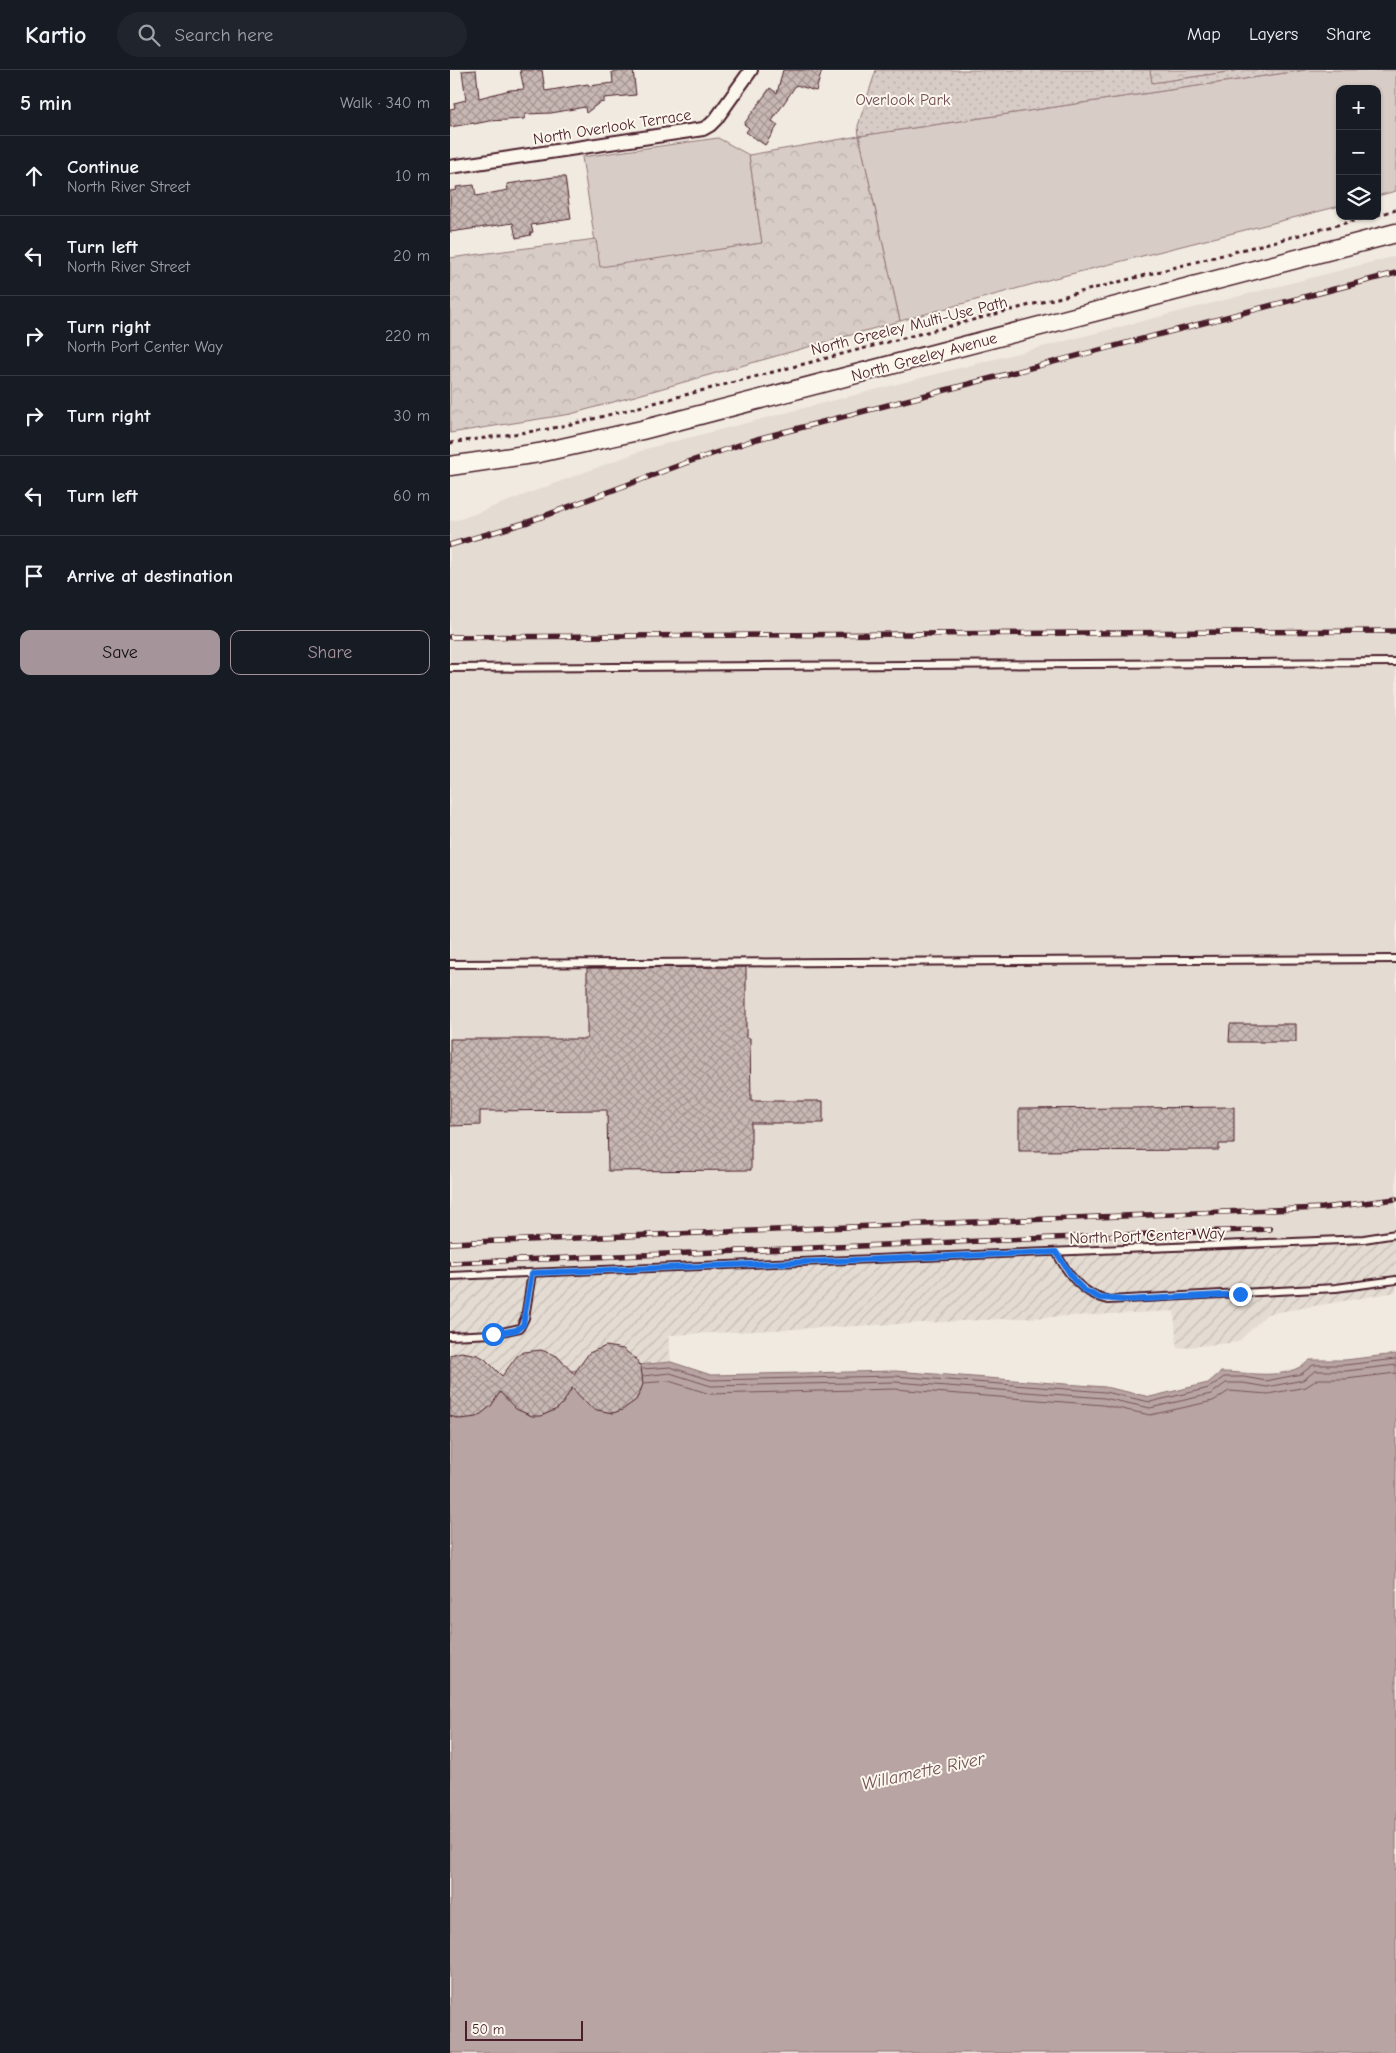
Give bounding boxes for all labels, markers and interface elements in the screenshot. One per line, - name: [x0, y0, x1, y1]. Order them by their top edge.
- search box: [117, 12, 467, 57]
- text: Kartio: [25, 21, 87, 49]
- icon: search: [135, 21, 163, 49]
- text: Search here: [175, 24, 273, 46]
- text: Map: [1187, 24, 1221, 45]
- text: Layers: [1249, 24, 1298, 45]
- text: Share: [1326, 24, 1371, 45]
- map controls: [1336, 85, 1381, 220]
- button: +: [1336, 85, 1381, 130]
- text: 5 min: [20, 91, 72, 115]
- park label: Overlook Park: [855, 91, 951, 109]
- text: Walk · 340 m: [340, 94, 430, 112]
- street label: North Overlook Terrace: [532, 106, 693, 148]
- button: −: [1336, 130, 1381, 175]
- text: Continue: [67, 156, 139, 178]
- icon: ahead: [20, 162, 48, 190]
- text: 10 m: [395, 167, 430, 185]
- button: layers: [1336, 175, 1381, 220]
- text: North River Street: [67, 178, 190, 196]
- text: Turn left: [67, 236, 138, 258]
- icon: left: [20, 242, 48, 270]
- text: 20 m: [393, 247, 430, 265]
- text: North River Street: [67, 258, 190, 276]
- street label: North Greeley Multi-Use Path: [809, 293, 1009, 359]
- text: Turn right: [67, 316, 151, 338]
- icon: right: [20, 322, 48, 350]
- text: 220 m: [385, 327, 430, 345]
- street label: North Greeley Avenue: [849, 329, 999, 385]
- text: North Port Center Way: [67, 338, 223, 356]
- icon: right: [20, 402, 48, 430]
- text: Turn right: [67, 405, 151, 427]
- text: 30 m: [394, 407, 430, 425]
- icon: left: [20, 482, 48, 510]
- text: Turn left: [67, 485, 138, 507]
- text: 60 m: [393, 487, 430, 505]
- icon: arrive: [20, 562, 48, 590]
- text: Arrive at destination: [67, 565, 233, 587]
- button: Save: [20, 630, 220, 675]
- button: Share: [230, 630, 430, 675]
- street label: North Port Center Way: [1069, 1224, 1226, 1248]
- route end: [1229, 1283, 1252, 1306]
- route start: [482, 1323, 505, 1346]
- water label: Willamette River: [860, 1748, 987, 1795]
- scale bar: [465, 2018, 582, 2041]
- text: 50 m: [472, 2021, 504, 2038]

